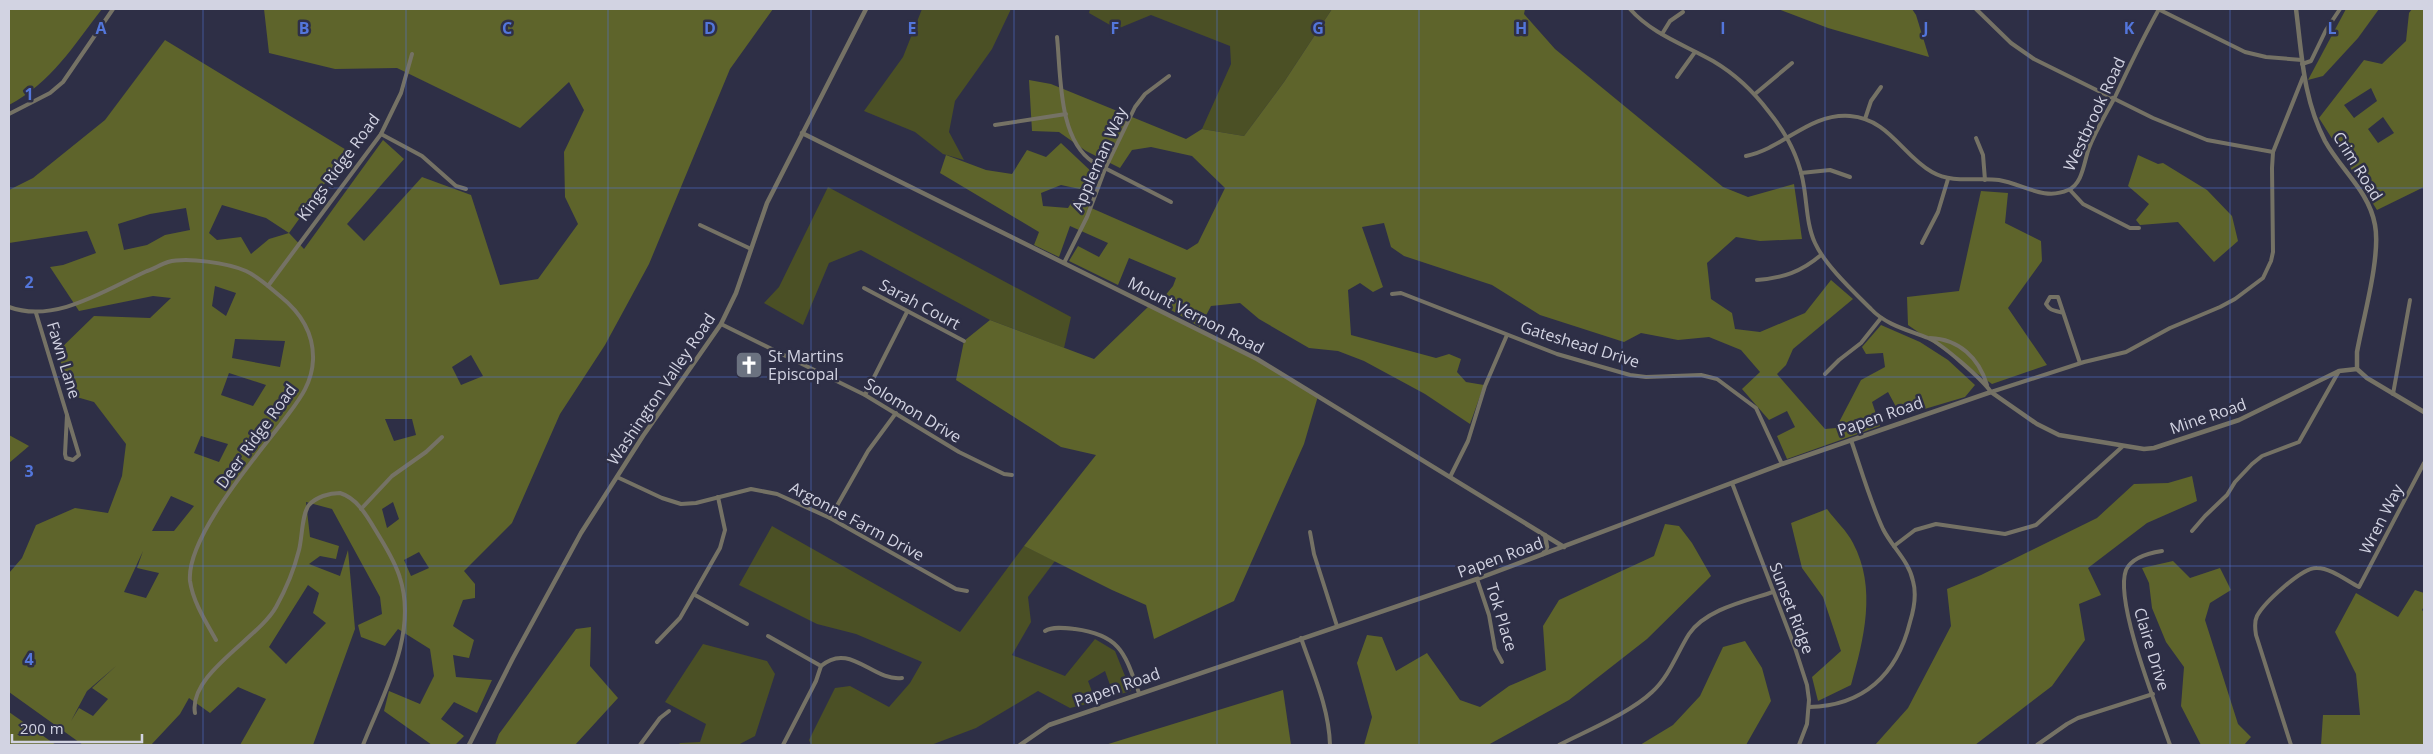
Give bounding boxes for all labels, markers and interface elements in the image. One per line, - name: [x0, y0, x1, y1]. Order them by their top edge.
- text: A: [95, 17, 107, 39]
- text: B: [299, 17, 309, 39]
- text: C: [502, 17, 512, 39]
- text: D: [704, 17, 716, 39]
- text: E: [908, 17, 917, 39]
- text: F: [1111, 17, 1119, 39]
- text: G: [1312, 17, 1324, 39]
- text: H: [1515, 17, 1527, 39]
- text: I: [1720, 17, 1726, 39]
- text: J: [1921, 17, 1929, 39]
- text: K: [2124, 17, 2135, 39]
- text: L: [2327, 17, 2337, 39]
- street label: Westbrook Road: [2058, 53, 2130, 175]
- text: 1: [24, 83, 34, 105]
- street label: Appleman Way: [1066, 102, 1132, 215]
- street label: Kings Ridge Road: [292, 109, 384, 225]
- street label: Crim Road: [2328, 127, 2388, 205]
- text: 2: [24, 271, 34, 293]
- street label: Mount Vernon Road: [1124, 271, 1268, 359]
- street label: Sarah Court: [876, 273, 965, 335]
- street label: Washington Valley Road: [602, 309, 720, 469]
- street label: Gateshead Drive: [1518, 315, 1642, 373]
- street label: Fawn Lane: [42, 319, 86, 401]
- place label: St Martins Episcopal: [768, 345, 844, 385]
- church icon: St Martins Episcopal: [734, 350, 764, 380]
- street label: Solomon Drive: [860, 372, 966, 448]
- street label: Deer Ridge Road: [211, 379, 301, 493]
- street label: Papen Road: [1834, 391, 1926, 441]
- street label: Mine Road: [2167, 393, 2249, 439]
- text: 3: [24, 460, 34, 482]
- street label: Argonne Farm Drive: [786, 476, 928, 566]
- street label: Wren Way: [2354, 479, 2408, 558]
- street label: Papen Road: [1454, 531, 1546, 583]
- street label: Sunset Ridge: [1764, 559, 1820, 657]
- street label: Tok Place: [1481, 580, 1523, 654]
- street label: Claire Drive: [2129, 605, 2175, 693]
- text: 4: [24, 648, 34, 670]
- street label: Papen Road: [1071, 662, 1163, 712]
- scale bar: [12, 712, 142, 744]
- text: 200 m: [20, 718, 64, 738]

